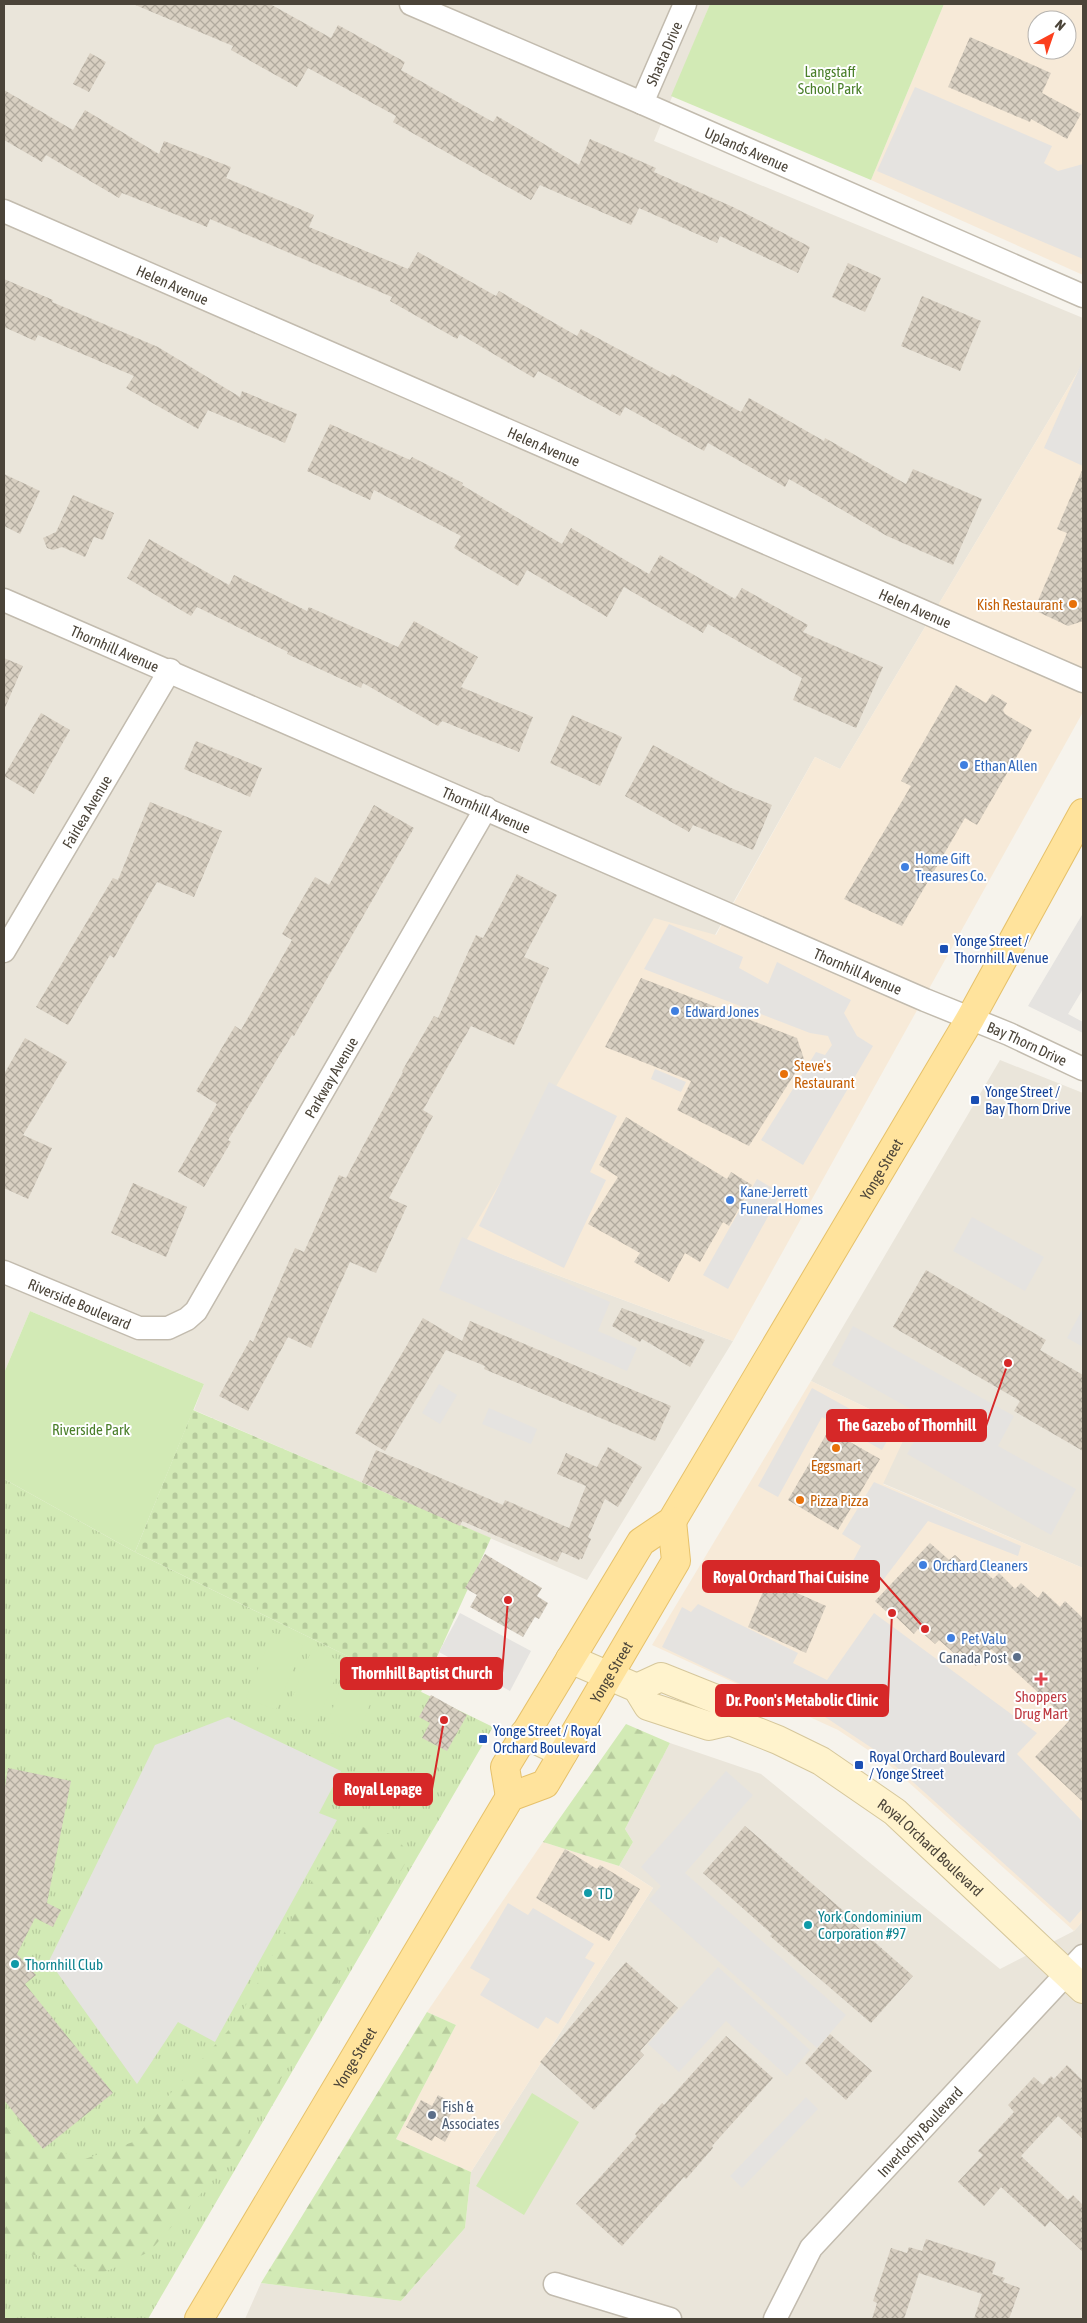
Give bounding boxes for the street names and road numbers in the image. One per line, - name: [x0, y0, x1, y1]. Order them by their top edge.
- street label: Shasta Drive: [642, 19, 685, 88]
- street label: Uplands Avenue: [702, 123, 792, 175]
- street label: Helen Avenue: [134, 261, 212, 308]
- street label: Helen Avenue: [505, 423, 583, 469]
- street label: Helen Avenue: [877, 585, 954, 631]
- street label: Thornhill Avenue: [68, 622, 162, 675]
- street label: Fairlea Avenue: [58, 772, 115, 851]
- street label: Thornhill Avenue: [440, 783, 533, 836]
- street label: Thornhill Avenue: [811, 944, 905, 998]
- street label: Bay Thorn Drive: [985, 1018, 1070, 1069]
- street label: Parkway Avenue: [301, 1034, 361, 1121]
- street label: Yonge Street: [856, 1135, 906, 1203]
- street label: Riverside Boulevard: [26, 1275, 134, 1332]
- street label: Yonge Street: [586, 1638, 635, 1706]
- street label: Royal Orchard Boulevard: [875, 1794, 987, 1899]
- street label: Yonge Street: [330, 2024, 379, 2091]
- street label: Inverlochy Boulevard: [874, 2083, 966, 2180]

